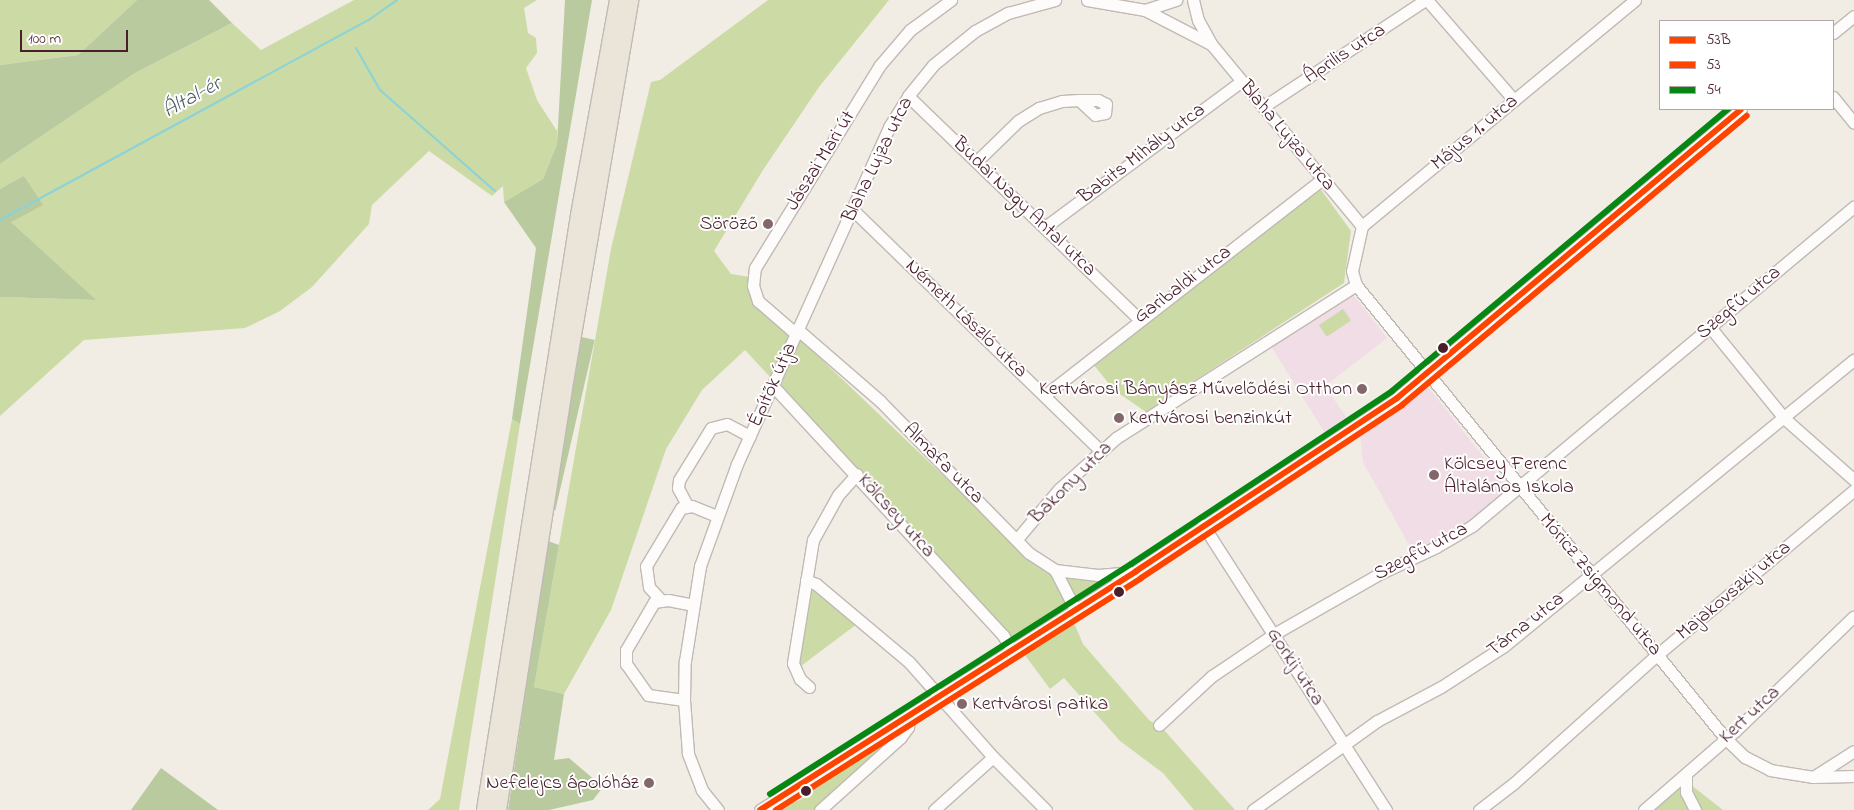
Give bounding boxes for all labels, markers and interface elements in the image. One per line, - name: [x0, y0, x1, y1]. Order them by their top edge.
- street label: Április utca: [1299, 19, 1391, 89]
- scale bar: [22, 20, 130, 52]
- legend: [1659, 20, 1834, 110]
- text: 100 m: [28, 28, 61, 50]
- text: 53B: [1706, 29, 1731, 51]
- text: 53: [1706, 54, 1721, 76]
- water label: Által-ér: [159, 72, 225, 124]
- street label: Blaha Lujza utca: [1234, 76, 1340, 196]
- text: 54: [1706, 79, 1721, 101]
- street label: Május 1. utca: [1427, 90, 1523, 176]
- street label: Blaha Lujza utca: [837, 93, 919, 227]
- street label: Babits Mihály utca: [1074, 98, 1210, 210]
- street label: Jászai Mari út: [781, 106, 861, 216]
- street label: Budai Nagy Antal utca: [947, 132, 1101, 282]
- place label: Söröző: [699, 212, 758, 236]
- marker: Söröző: [762, 218, 774, 230]
- street label: Garibaldi utca: [1130, 241, 1236, 329]
- street label: Németh László utca: [900, 255, 1032, 383]
- street label: Szegfű utca: [1692, 261, 1786, 345]
- street label: Építők útja: [744, 339, 802, 431]
- unlabelled marker: [1438, 343, 1448, 353]
- place label: Kertvárosi Bányász Művelődési Otthon: [1039, 377, 1352, 401]
- marker: Kertvárosi Bányász Művelődési Otthon: [1356, 383, 1368, 395]
- place label: Kertvárosi benzinkút: [1129, 406, 1292, 430]
- marker: Kertvárosi benzinkút: [1113, 412, 1125, 424]
- street label: Almafa utca: [897, 418, 989, 510]
- street label: Bakony utca: [1025, 437, 1117, 529]
- place label: Kölcsey Ferenc Általános Iskola: [1444, 452, 1574, 499]
- street label: Kölcsey utca: [852, 469, 940, 563]
- marker: Kölcsey Ferenc Általános Iskola: [1428, 469, 1440, 481]
- street label: Móricz Zsigmond utca: [1533, 509, 1667, 661]
- street label: Szegfű utca: [1370, 517, 1472, 587]
- street label: Majakovszkij utca: [1672, 536, 1796, 646]
- unlabelled marker: [1114, 587, 1124, 597]
- street label: Tárna utca: [1483, 587, 1569, 663]
- street label: Gorkij utca: [1261, 623, 1329, 711]
- street label: Kert utca: [1715, 681, 1785, 749]
- place label: Kertvárosi patika: [972, 692, 1108, 716]
- marker: Kertvárosi patika: [956, 698, 968, 710]
- place label: Nefelejcs ápolóház: [486, 771, 639, 795]
- marker: Nefelejcs ápolóház: [643, 777, 655, 789]
- unlabelled marker: [801, 786, 811, 796]

